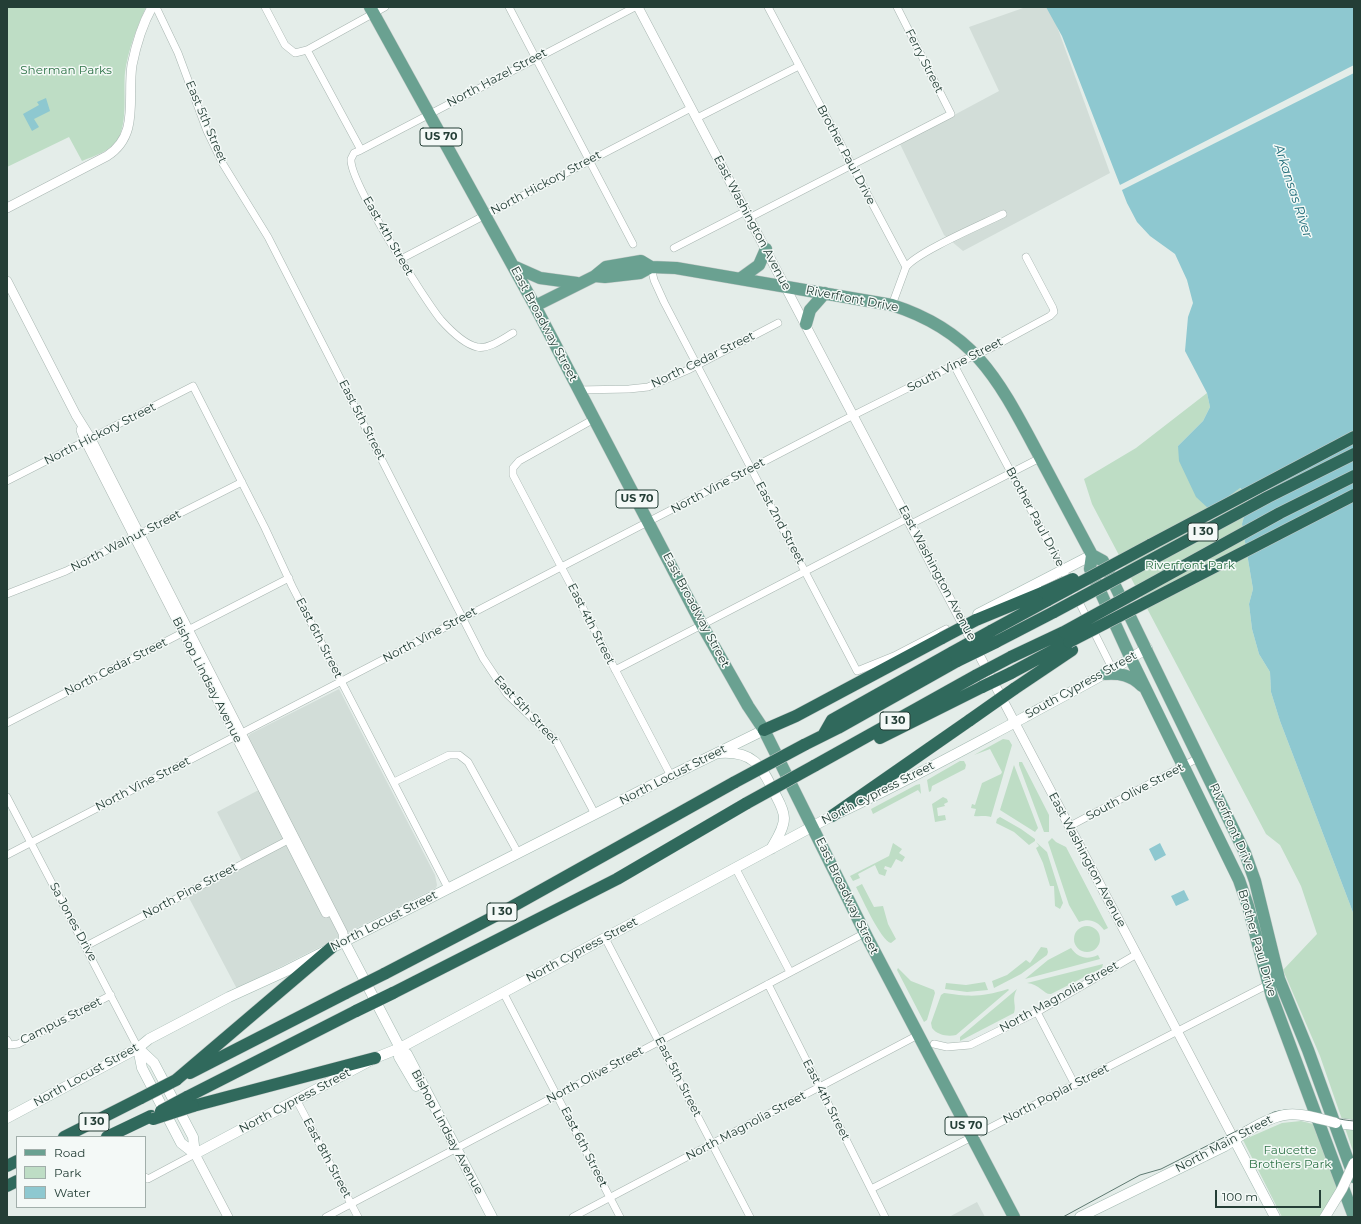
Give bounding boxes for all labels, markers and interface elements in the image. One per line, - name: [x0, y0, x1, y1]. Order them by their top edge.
- street label: Ferry Street: [902, 27, 946, 95]
- street label: North Hazel Street: [445, 46, 549, 110]
- park label: Sherman Parks: [20, 63, 112, 77]
- street label: East 5th Street: [182, 79, 230, 165]
- street label: Brother Paul Drive: [814, 103, 878, 207]
- road number: US 70: [420, 128, 462, 146]
- water label: Arkansas River: [1271, 142, 1315, 240]
- street label: North Hickory Street: [488, 148, 604, 218]
- street label: East Washington Avenue: [710, 153, 794, 293]
- street label: East 4th Street: [359, 194, 417, 278]
- street label: East Broadway Street: [508, 264, 580, 384]
- street label: Riverfront Drive: [804, 283, 900, 315]
- street label: North Cedar Street: [649, 329, 757, 391]
- street label: South Vine Street: [905, 335, 1005, 395]
- street label: East 5th Street: [336, 377, 388, 463]
- street label: North Hickory Street: [42, 400, 158, 468]
- street label: North Vine Street: [668, 455, 768, 517]
- street label: Brother Paul Drive: [1003, 465, 1067, 569]
- street label: East 2nd Street: [752, 479, 808, 567]
- road number: US 70: [616, 490, 658, 508]
- street label: East Washington Avenue: [895, 503, 979, 643]
- street label: North Walnut Street: [68, 507, 184, 575]
- road number: I 30: [1188, 523, 1218, 541]
- street label: East Broadway Street: [660, 550, 732, 670]
- park label: Riverfront Park: [1145, 558, 1235, 572]
- street label: East 4th Street: [564, 581, 618, 667]
- street label: East 6th Street: [292, 595, 346, 681]
- street label: North Vine Street: [380, 604, 480, 666]
- street label: Bishop Lindsay Avenue: [169, 615, 245, 745]
- street label: North Cedar Street: [62, 635, 170, 699]
- street label: South Cypress Street: [1023, 648, 1139, 722]
- street label: East 5th Street: [491, 673, 561, 747]
- road number: I 30: [880, 712, 910, 730]
- street label: North Locust Street: [617, 742, 729, 808]
- street label: North Vine Street: [93, 754, 193, 814]
- street label: North Cypress Street: [819, 758, 937, 828]
- street label: South Olive Street: [1084, 760, 1186, 824]
- street label: Riverfront Drive: [1206, 781, 1258, 873]
- street label: East Washington Avenue: [1045, 790, 1129, 930]
- street label: East Broadway Street: [812, 835, 882, 957]
- street label: North Pine Street: [140, 860, 240, 922]
- street label: Sa Jones Drive: [46, 880, 100, 964]
- street label: North Locust Street: [328, 888, 440, 954]
- street label: Brother Paul Drive: [1235, 888, 1279, 998]
- road number: I 30: [487, 903, 517, 921]
- street label: North Cypress Street: [524, 914, 640, 986]
- street label: North Magnolia Street: [997, 958, 1121, 1036]
- street label: Campus Street: [18, 994, 104, 1048]
- street label: East 5th Street: [652, 1034, 704, 1120]
- street label: North Locust Street: [31, 1040, 141, 1110]
- street label: North Olive Street: [544, 1043, 646, 1107]
- street label: East 4th Street: [799, 1057, 853, 1143]
- street label: North Poplar Street: [1001, 1061, 1111, 1127]
- street label: North Cypress Street: [237, 1065, 353, 1137]
- street label: Bishop Lindsay Avenue: [408, 1067, 486, 1197]
- street label: North Magnolia Street: [684, 1088, 808, 1164]
- street label: East 6th Street: [557, 1104, 611, 1190]
- street label: North Main Street: [1173, 1112, 1275, 1176]
- road number: I 30: [79, 1113, 109, 1131]
- street label: East 8th Street: [300, 1115, 354, 1201]
- road number: US 70: [945, 1117, 987, 1135]
- legend: [16, 1136, 146, 1208]
- park label: Faucette Brothers Park: [1249, 1143, 1331, 1171]
- text: Road: [54, 1145, 85, 1160]
- text: Park: [54, 1165, 81, 1180]
- scale bar: [1217, 1182, 1323, 1208]
- text: Water: [54, 1185, 90, 1200]
- text: 100 m: [1222, 1189, 1258, 1204]

